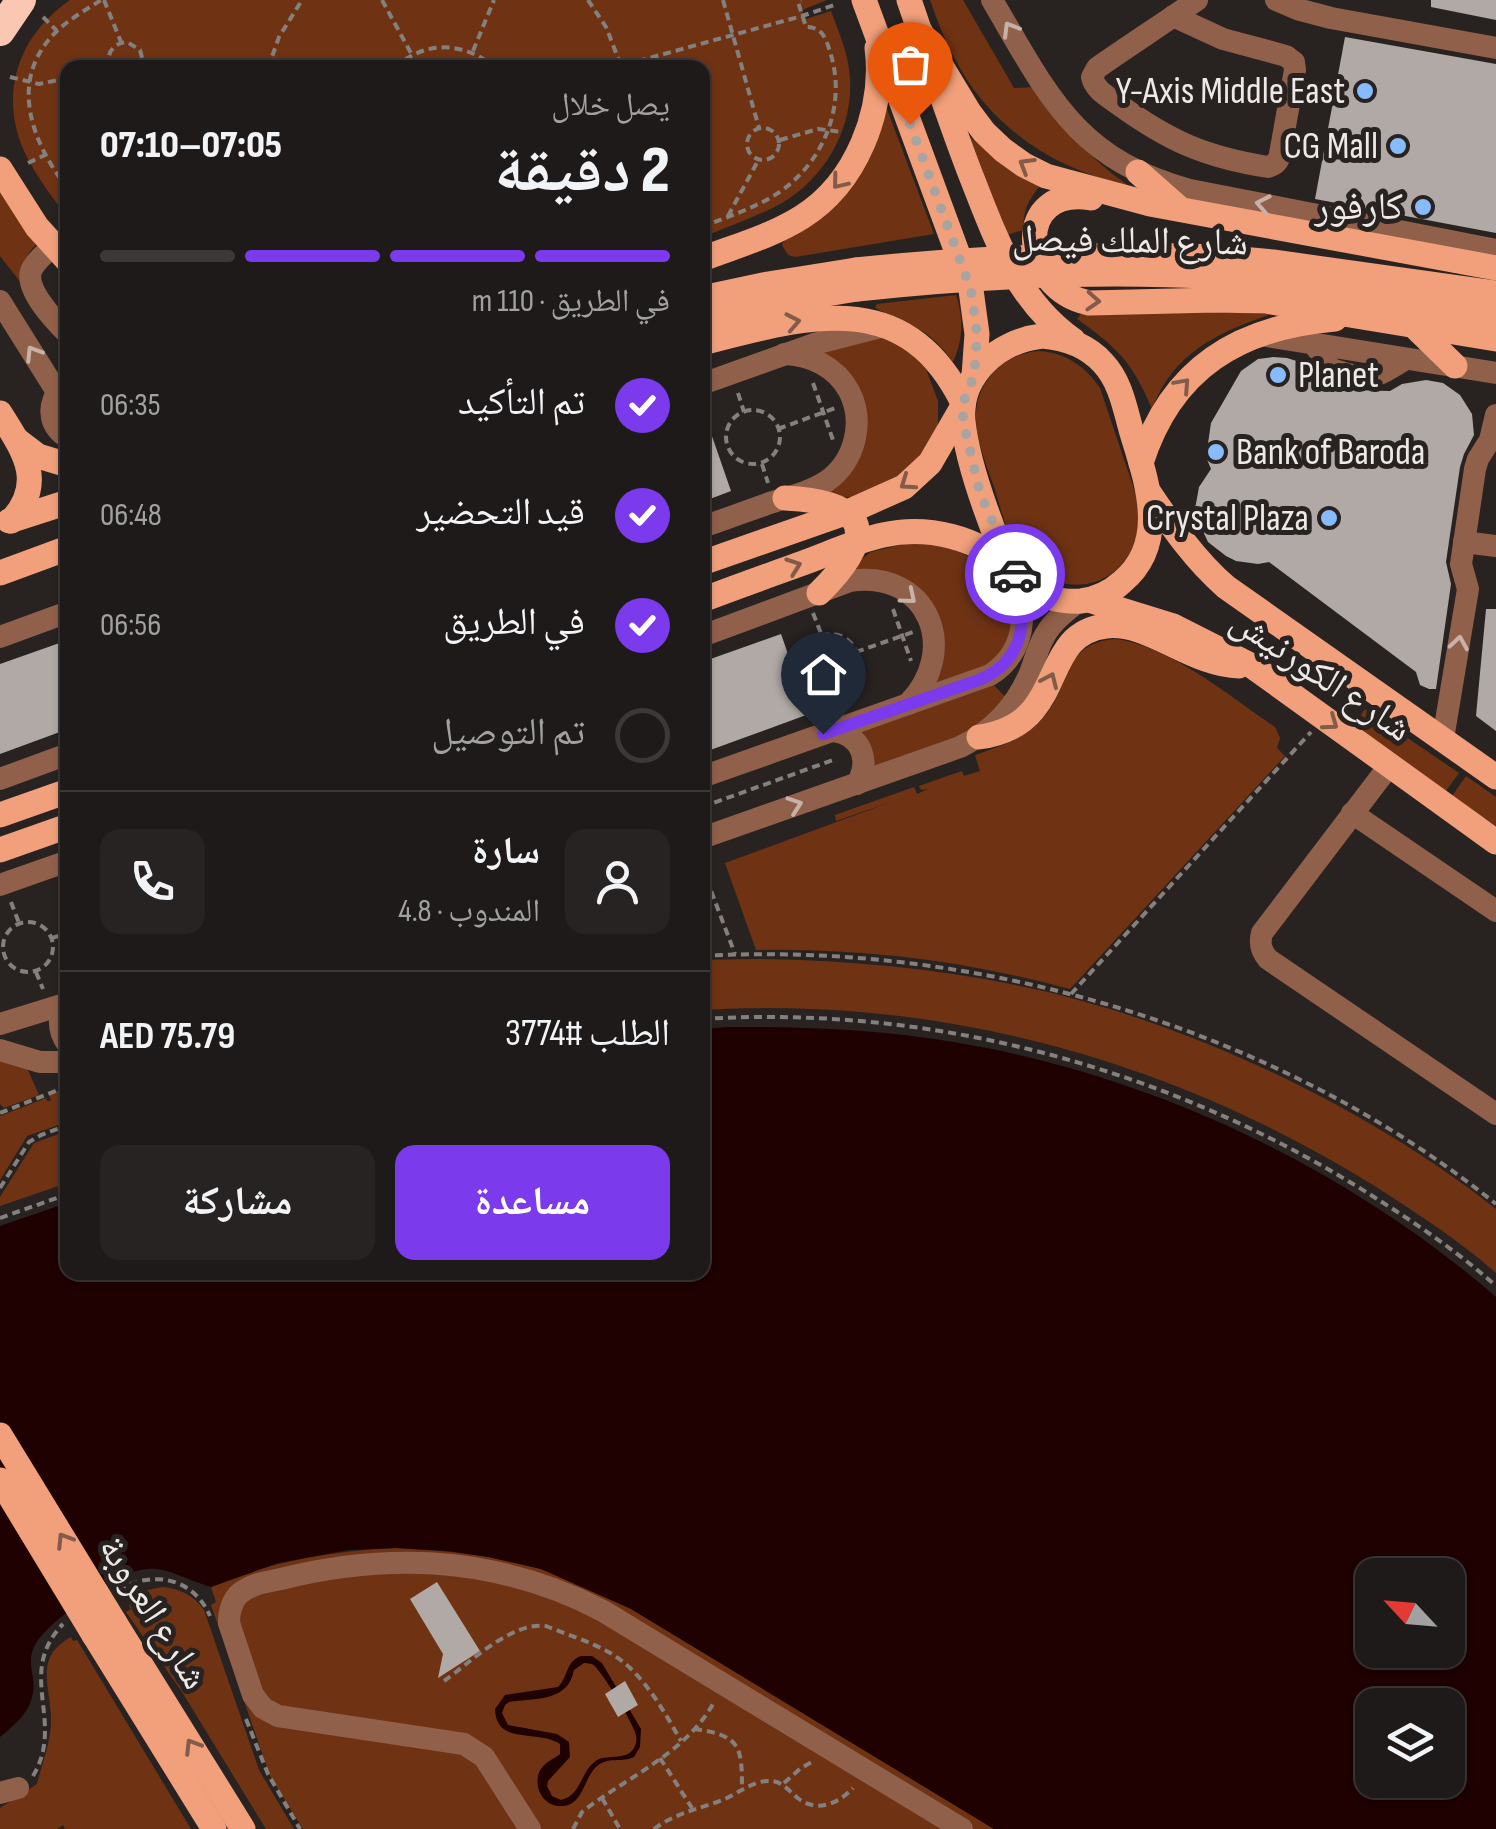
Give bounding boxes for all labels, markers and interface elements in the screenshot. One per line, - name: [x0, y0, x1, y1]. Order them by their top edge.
- pin: [868, 22, 953, 125]
- one-way arrow: [1003, 22, 1022, 40]
- icon: bag: [883, 37, 938, 92]
- place label: Y-Axis Middle East: [1116, 69, 1345, 114]
- marker: Y-Axis Middle East: [1354, 80, 1376, 102]
- text: يصل خلال: [551, 86, 670, 125]
- text: 07:05–07:10: [100, 123, 282, 168]
- place label: CG Mall: [1283, 124, 1378, 169]
- text: 2 دقيقة: [494, 133, 670, 211]
- marker: CG Mall: [1387, 135, 1409, 157]
- one-way arrow: [1019, 158, 1037, 177]
- one-way arrow: [833, 171, 851, 189]
- place label: كارفور: [1314, 185, 1403, 230]
- one-way arrow: [1255, 195, 1272, 216]
- marker: كارفور: [1412, 196, 1434, 218]
- street label: شارع الملك فيصل: [1012, 216, 1248, 266]
- text: في الطريق · 110 m: [472, 282, 670, 321]
- one-way arrow: [1085, 290, 1101, 311]
- one-way arrow: [784, 313, 801, 334]
- one-way arrow: [26, 346, 45, 364]
- place label: Planet: [1298, 353, 1379, 398]
- marker: Planet: [1267, 364, 1289, 386]
- icon: check: [615, 378, 670, 433]
- one-way arrow: [1172, 378, 1190, 397]
- text: تم التأكيد: [458, 380, 585, 425]
- text: 06:35: [100, 386, 161, 425]
- place label: Bank of Baroda: [1236, 430, 1425, 475]
- marker: Bank of Baroda: [1205, 441, 1227, 463]
- one-way arrow: [899, 471, 918, 489]
- icon: check: [615, 488, 670, 543]
- text: قيد التحضير: [417, 490, 585, 535]
- text: 06:48: [100, 496, 162, 535]
- place label: Crystal Plaza: [1146, 496, 1309, 541]
- marker: Crystal Plaza: [1318, 507, 1340, 529]
- courier: [965, 524, 1065, 624]
- icon: car: [988, 547, 1043, 602]
- one-way arrow: [785, 557, 802, 578]
- one-way arrow: [897, 585, 915, 603]
- icon: check: [615, 598, 670, 653]
- street label: شارع الكورنيش: [1222, 598, 1420, 752]
- text: في الطريق: [443, 600, 585, 645]
- text: 06:56: [100, 606, 161, 645]
- pin: [781, 632, 866, 735]
- one-way arrow: [1448, 635, 1469, 651]
- icon: home: [796, 647, 851, 702]
- one-way arrow: [1038, 672, 1058, 690]
- text: تم التوصيل: [431, 710, 585, 755]
- one-way arrow: [1319, 711, 1338, 730]
- one-way arrow: [785, 797, 802, 817]
- button: phone: [100, 829, 205, 934]
- text: سارة: [472, 829, 540, 874]
- button: person: [565, 829, 670, 934]
- text: المندوب · 4.8: [398, 892, 540, 931]
- text: الطلب #3774: [505, 1011, 670, 1056]
- text: AED 75.79: [100, 1014, 235, 1059]
- button: مشاركة: [100, 1145, 375, 1260]
- button: مساعدة: [395, 1145, 670, 1260]
- street label: شارع العروبة: [88, 1528, 218, 1698]
- one-way arrow: [57, 1533, 76, 1551]
- north arrow: [1355, 1558, 1465, 1668]
- map controls: [1355, 1558, 1465, 1798]
- button: layers: [1355, 1688, 1465, 1798]
- one-way arrow: [185, 1739, 204, 1757]

